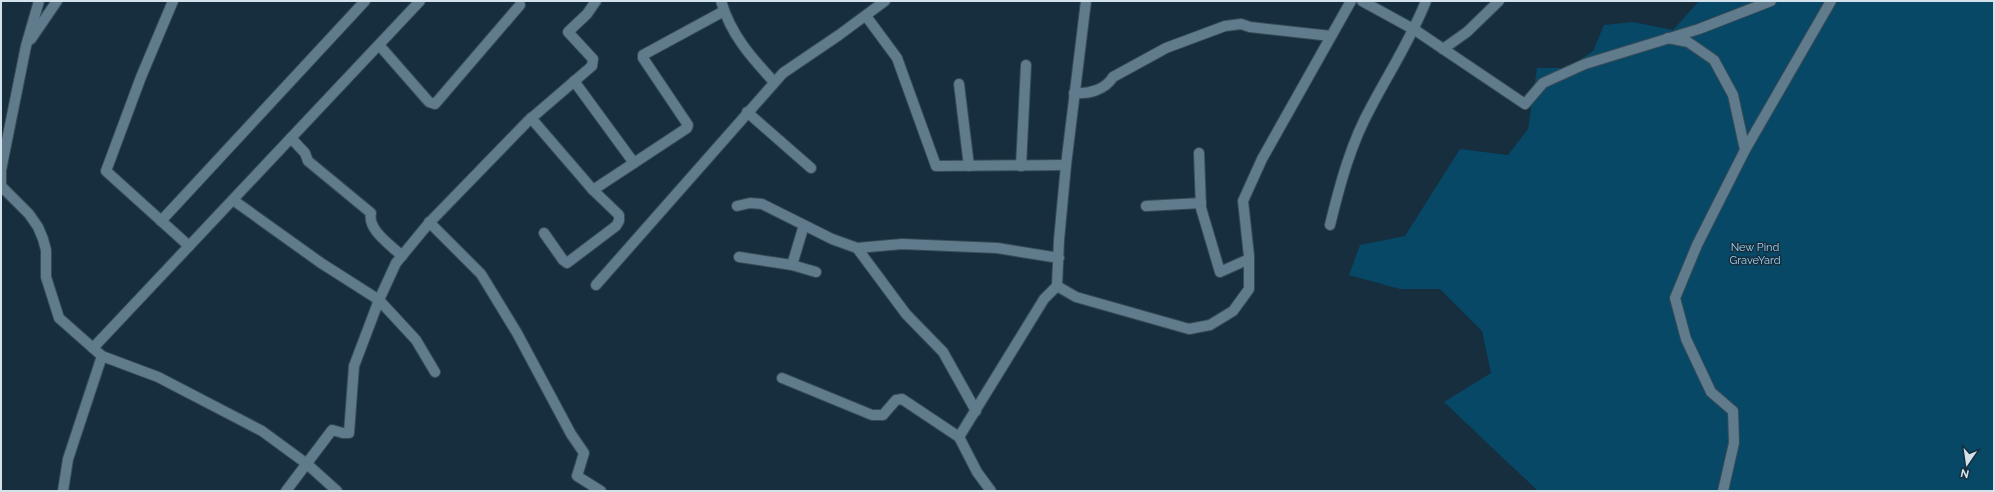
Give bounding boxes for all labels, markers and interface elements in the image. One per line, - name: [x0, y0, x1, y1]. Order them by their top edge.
- park label: New Pind GraveYard: [1729, 241, 1781, 267]
- north arrow: [1947, 444, 1987, 484]
- text: N: [1959, 466, 1970, 481]

